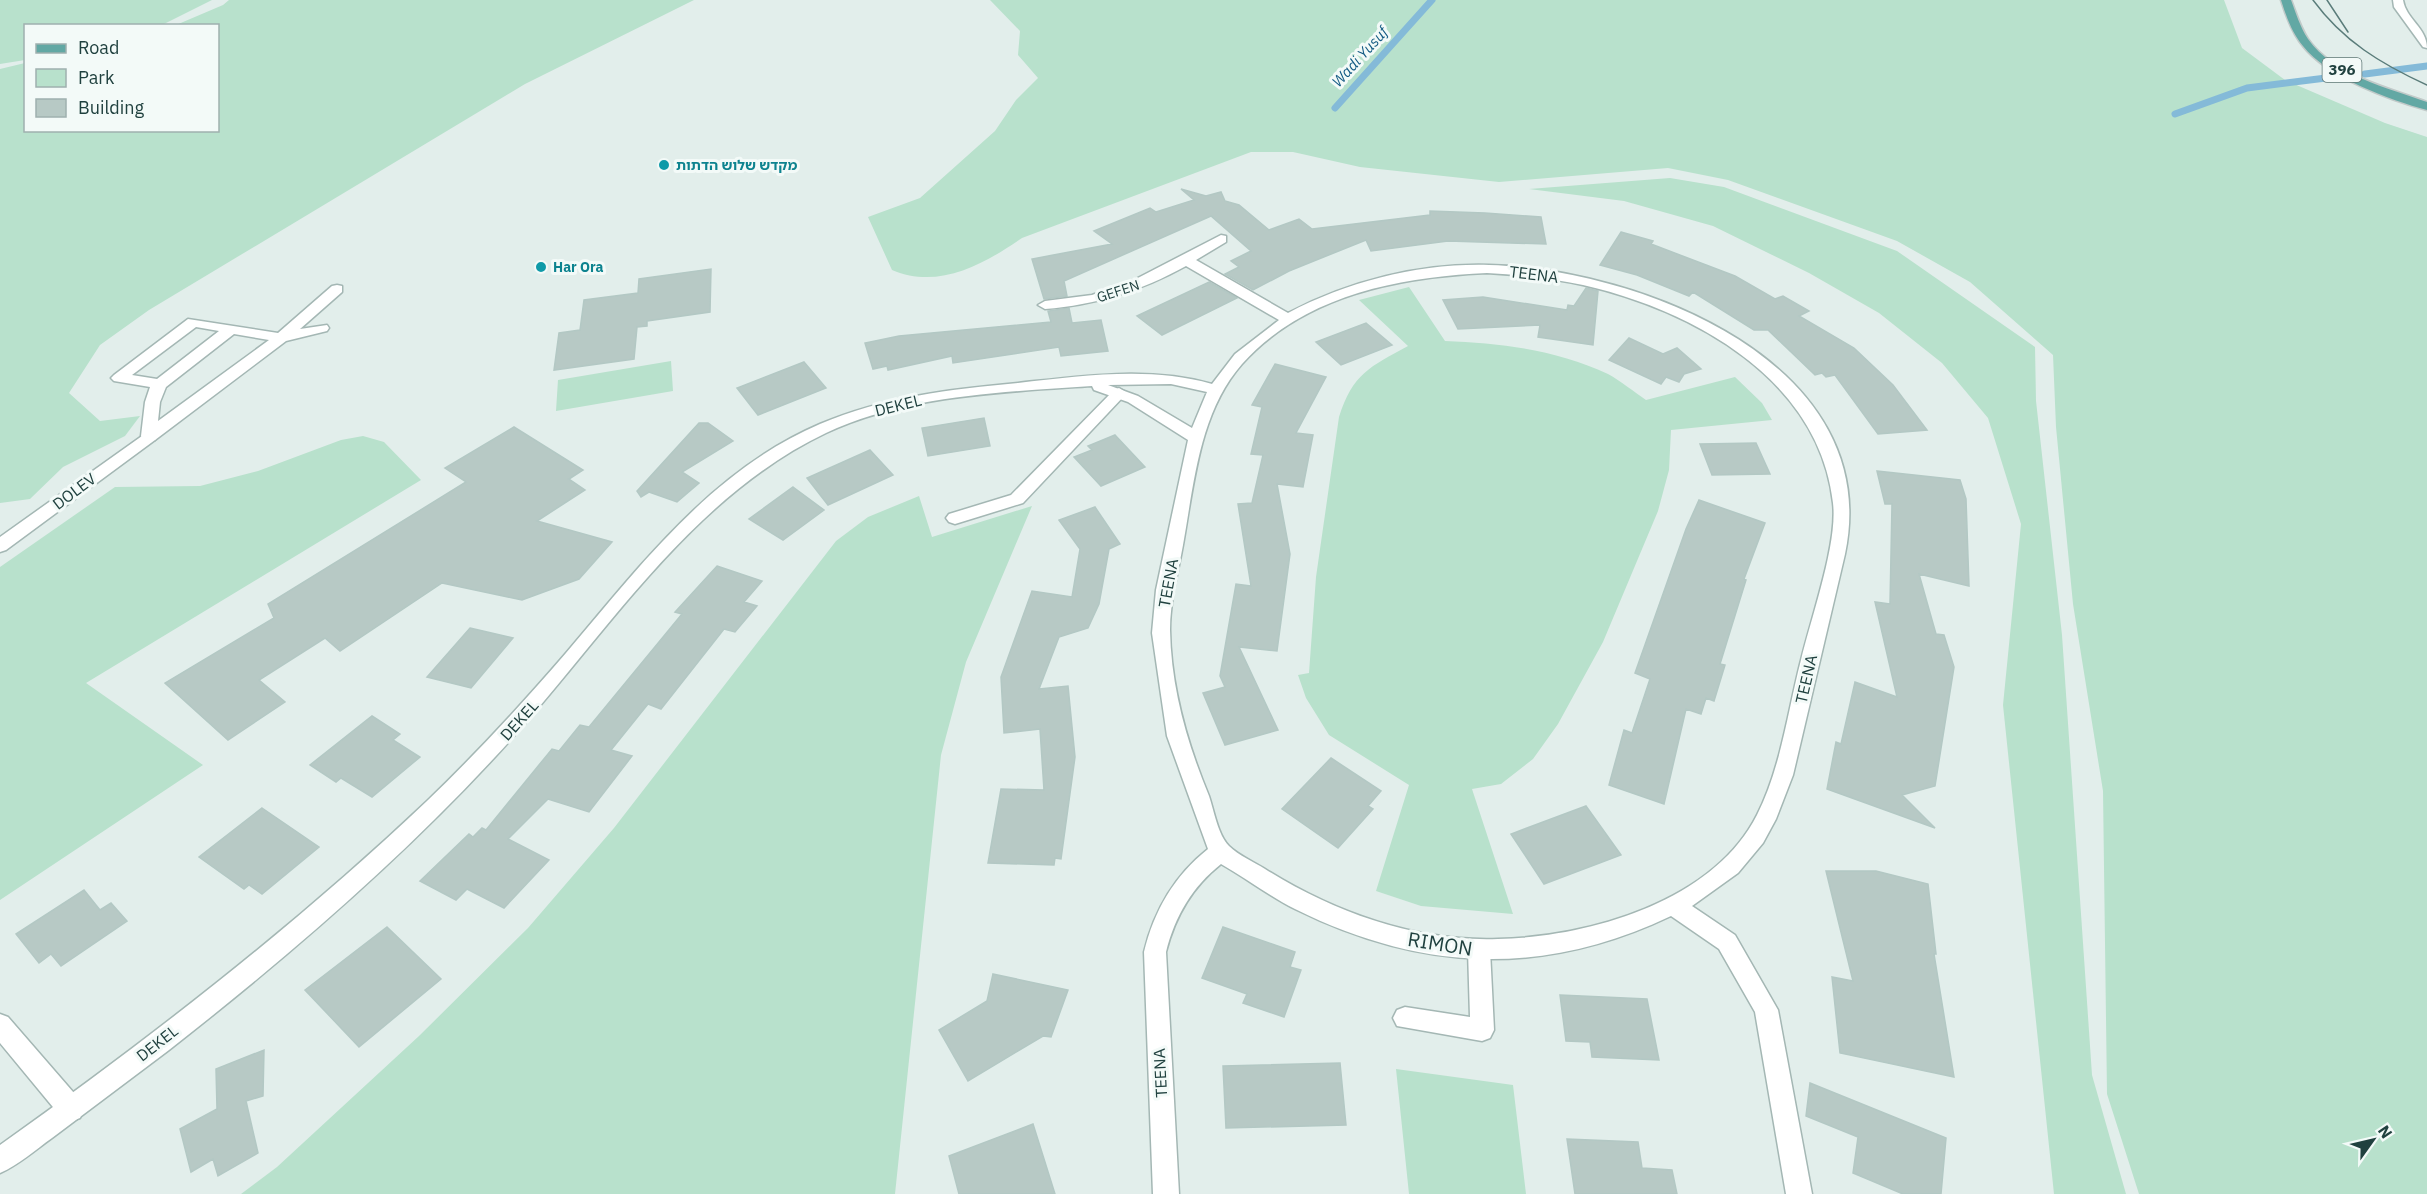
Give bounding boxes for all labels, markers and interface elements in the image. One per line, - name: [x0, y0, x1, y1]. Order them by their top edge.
- water label: Wadi Yusuf: [1328, 22, 1393, 91]
- legend: [24, 24, 219, 132]
- text: Road: [78, 36, 119, 59]
- road number: 396: [2322, 58, 2362, 82]
- text: Park: [78, 66, 115, 89]
- text: Building: [78, 96, 145, 119]
- place label: מקדש שלוש הדתות: [676, 156, 797, 174]
- marker: מקדש שלוש הדתות: [657, 158, 671, 172]
- place label: Har Ora: [553, 258, 604, 276]
- marker: Har Ora: [534, 260, 548, 274]
- street label: TEENA: [1508, 261, 1560, 287]
- street label: GEFEN: [1094, 276, 1142, 306]
- street label: DEKEL: [873, 390, 923, 420]
- street label: DOLEV: [48, 468, 100, 514]
- street label: TEENA: [1154, 557, 1182, 609]
- street label: TEENA: [1791, 653, 1821, 705]
- street label: DEKEL: [496, 696, 542, 744]
- street label: RIMON: [1406, 925, 1474, 962]
- street label: DEKEL: [132, 1020, 182, 1066]
- street label: TEENA: [1149, 1048, 1171, 1098]
- north arrow: [2343, 1110, 2403, 1170]
- text: N: [2374, 1121, 2397, 1142]

